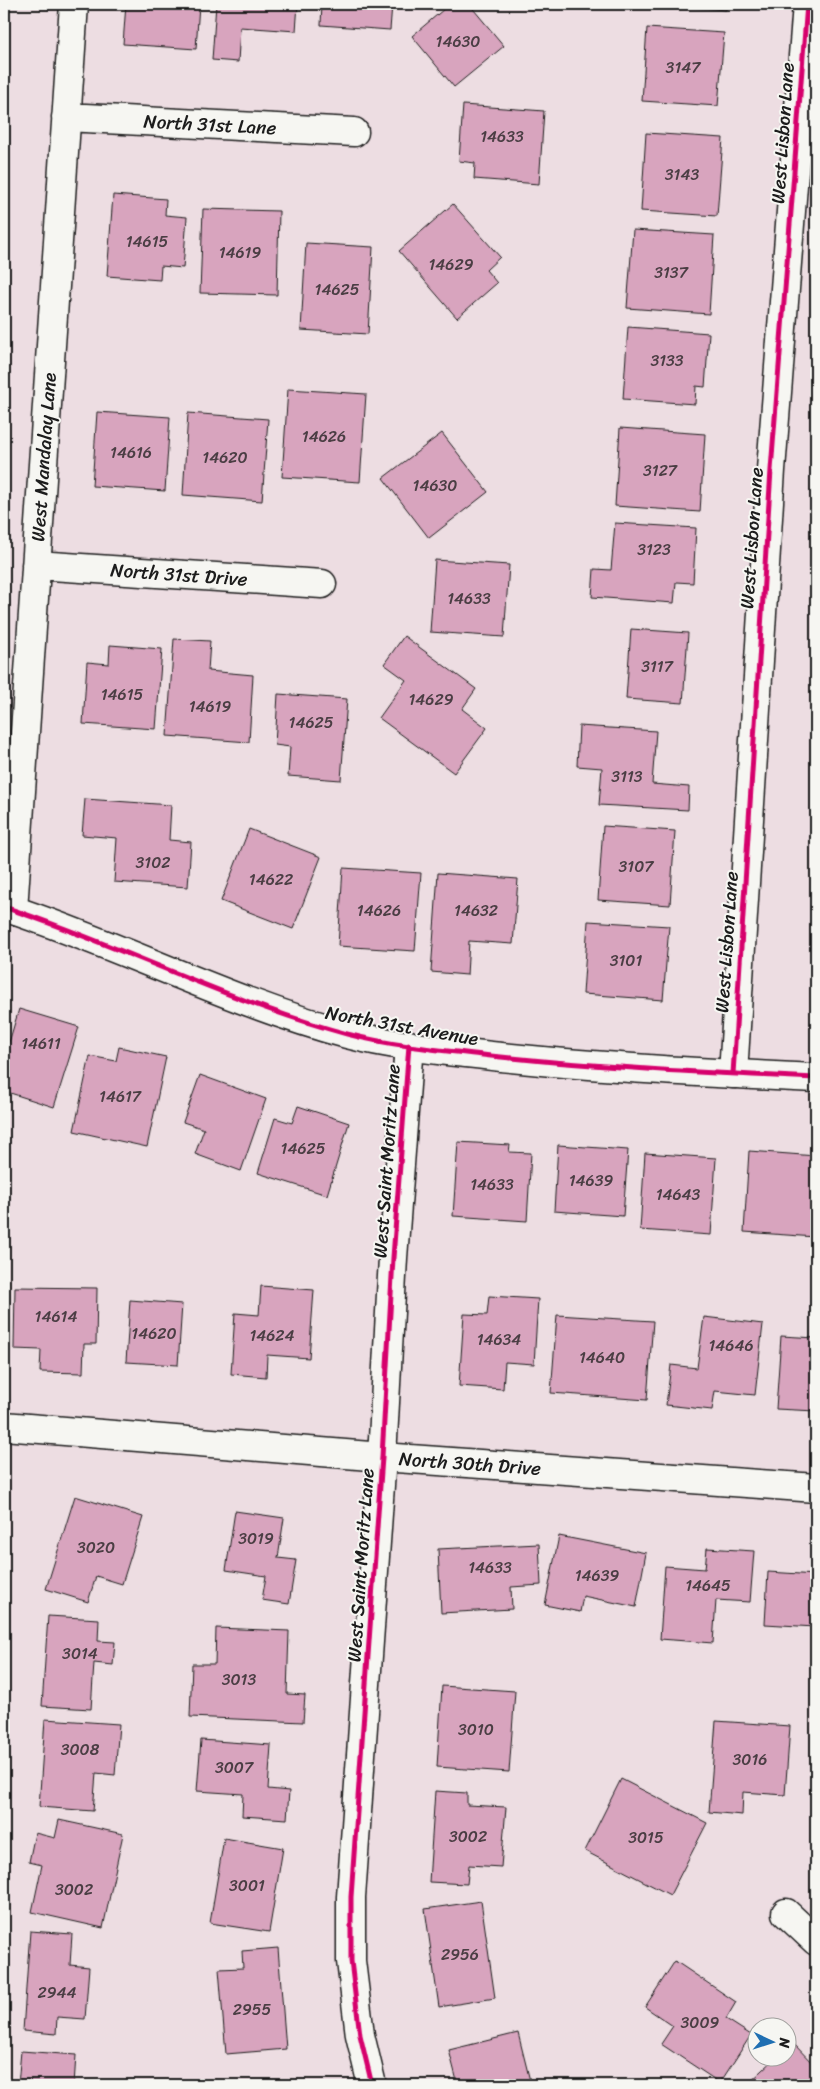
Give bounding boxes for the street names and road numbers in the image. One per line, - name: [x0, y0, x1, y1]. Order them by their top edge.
- street label: West Lisbon Lane: [761, 61, 804, 205]
- street label: North 31st Lane: [143, 105, 277, 144]
- street label: West Mandalay Lane: [21, 371, 66, 543]
- street label: West Lisbon Lane: [730, 466, 773, 610]
- street label: North 31st Drive: [109, 553, 249, 596]
- street label: West Lisbon Lane: [705, 870, 748, 1014]
- street label: North 31st Avenue: [323, 996, 481, 1055]
- street label: West Saint Moritz Lane: [363, 1063, 410, 1259]
- street label: North 30th Drive: [398, 1442, 542, 1485]
- street label: West Saint Moritz Lane: [337, 1467, 384, 1663]

